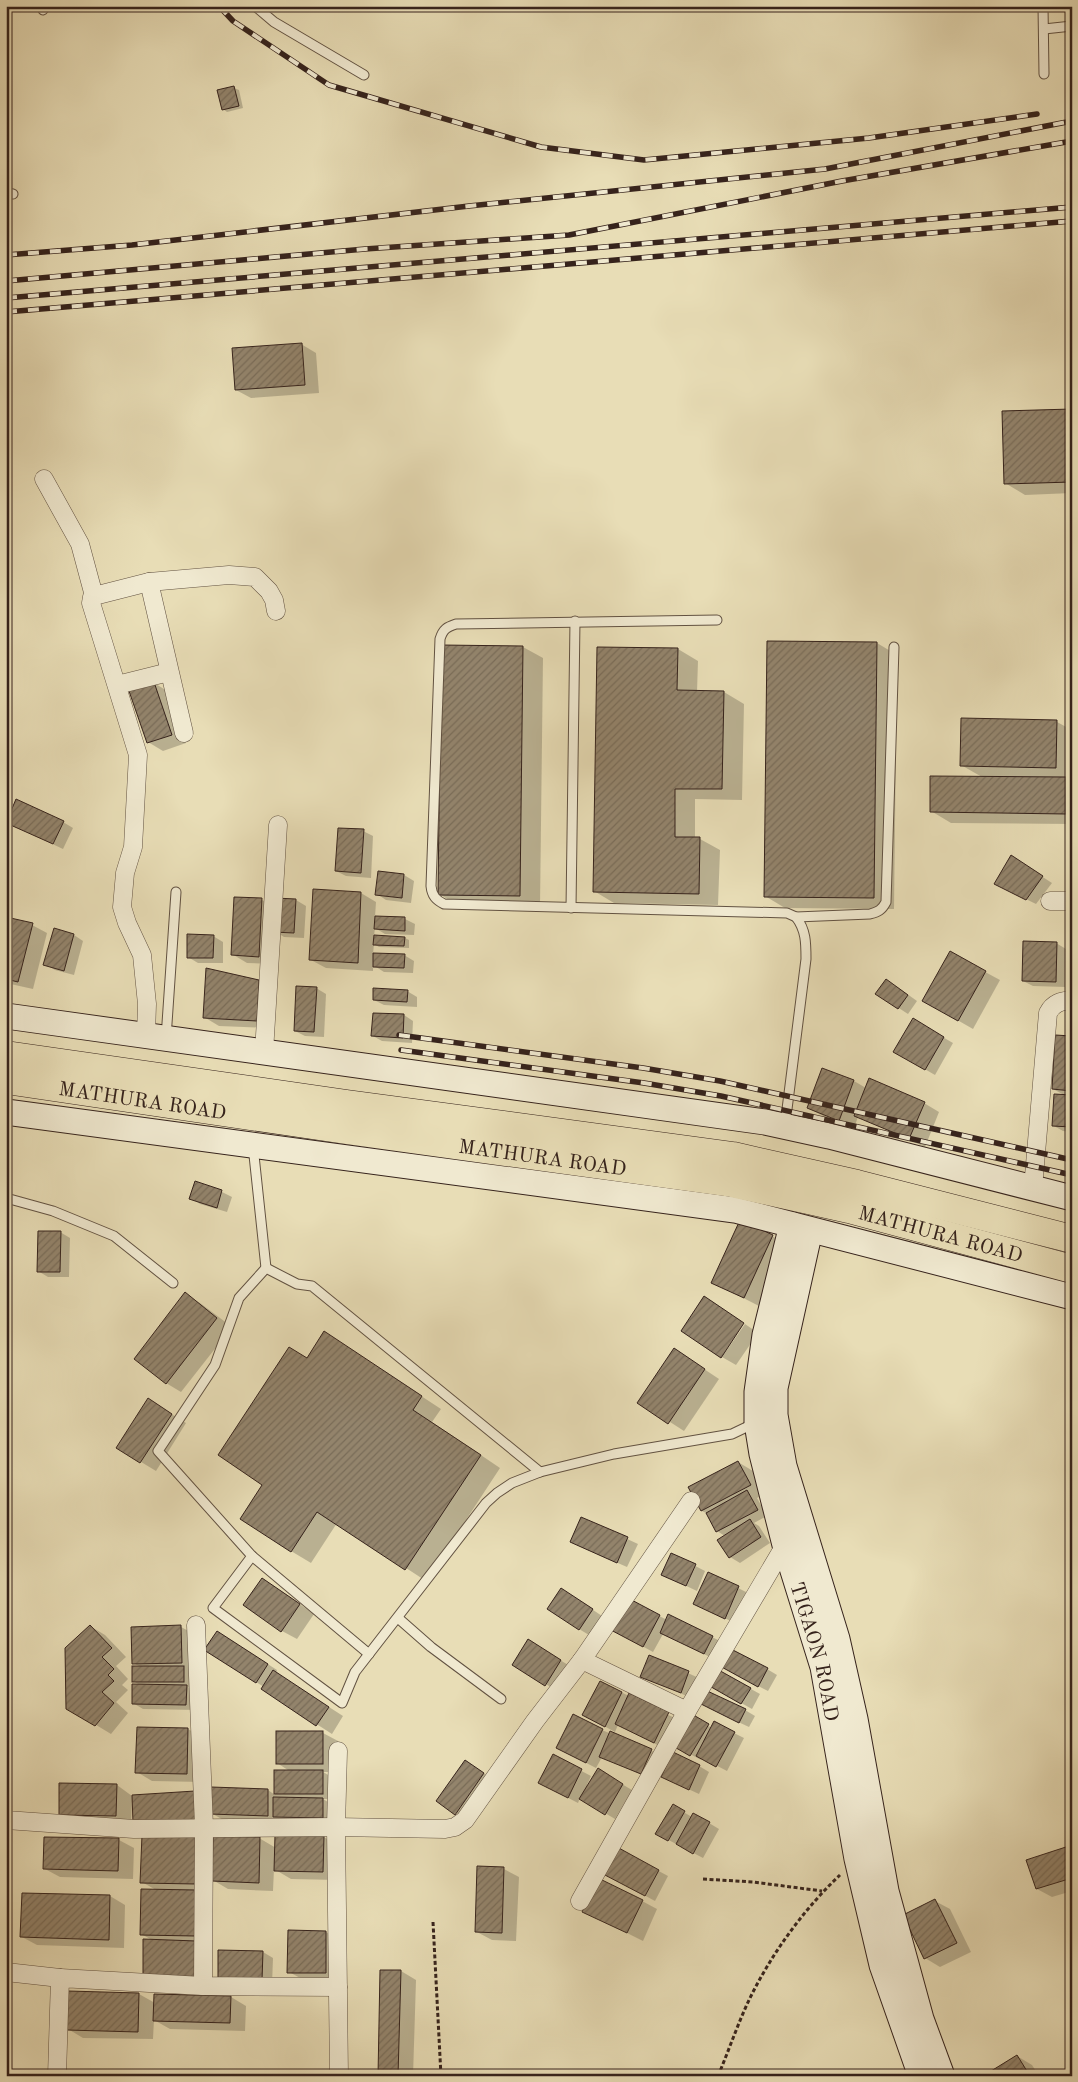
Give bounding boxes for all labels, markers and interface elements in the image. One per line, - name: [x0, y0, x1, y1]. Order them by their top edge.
- street label: MATHURA ROAD: [57, 1080, 227, 1124]
- street label: MATHURA ROAD: [457, 1138, 627, 1180]
- street label: MATHURA ROAD: [856, 1204, 1024, 1267]
- street label: TIGAON ROAD: [785, 1580, 840, 1723]

